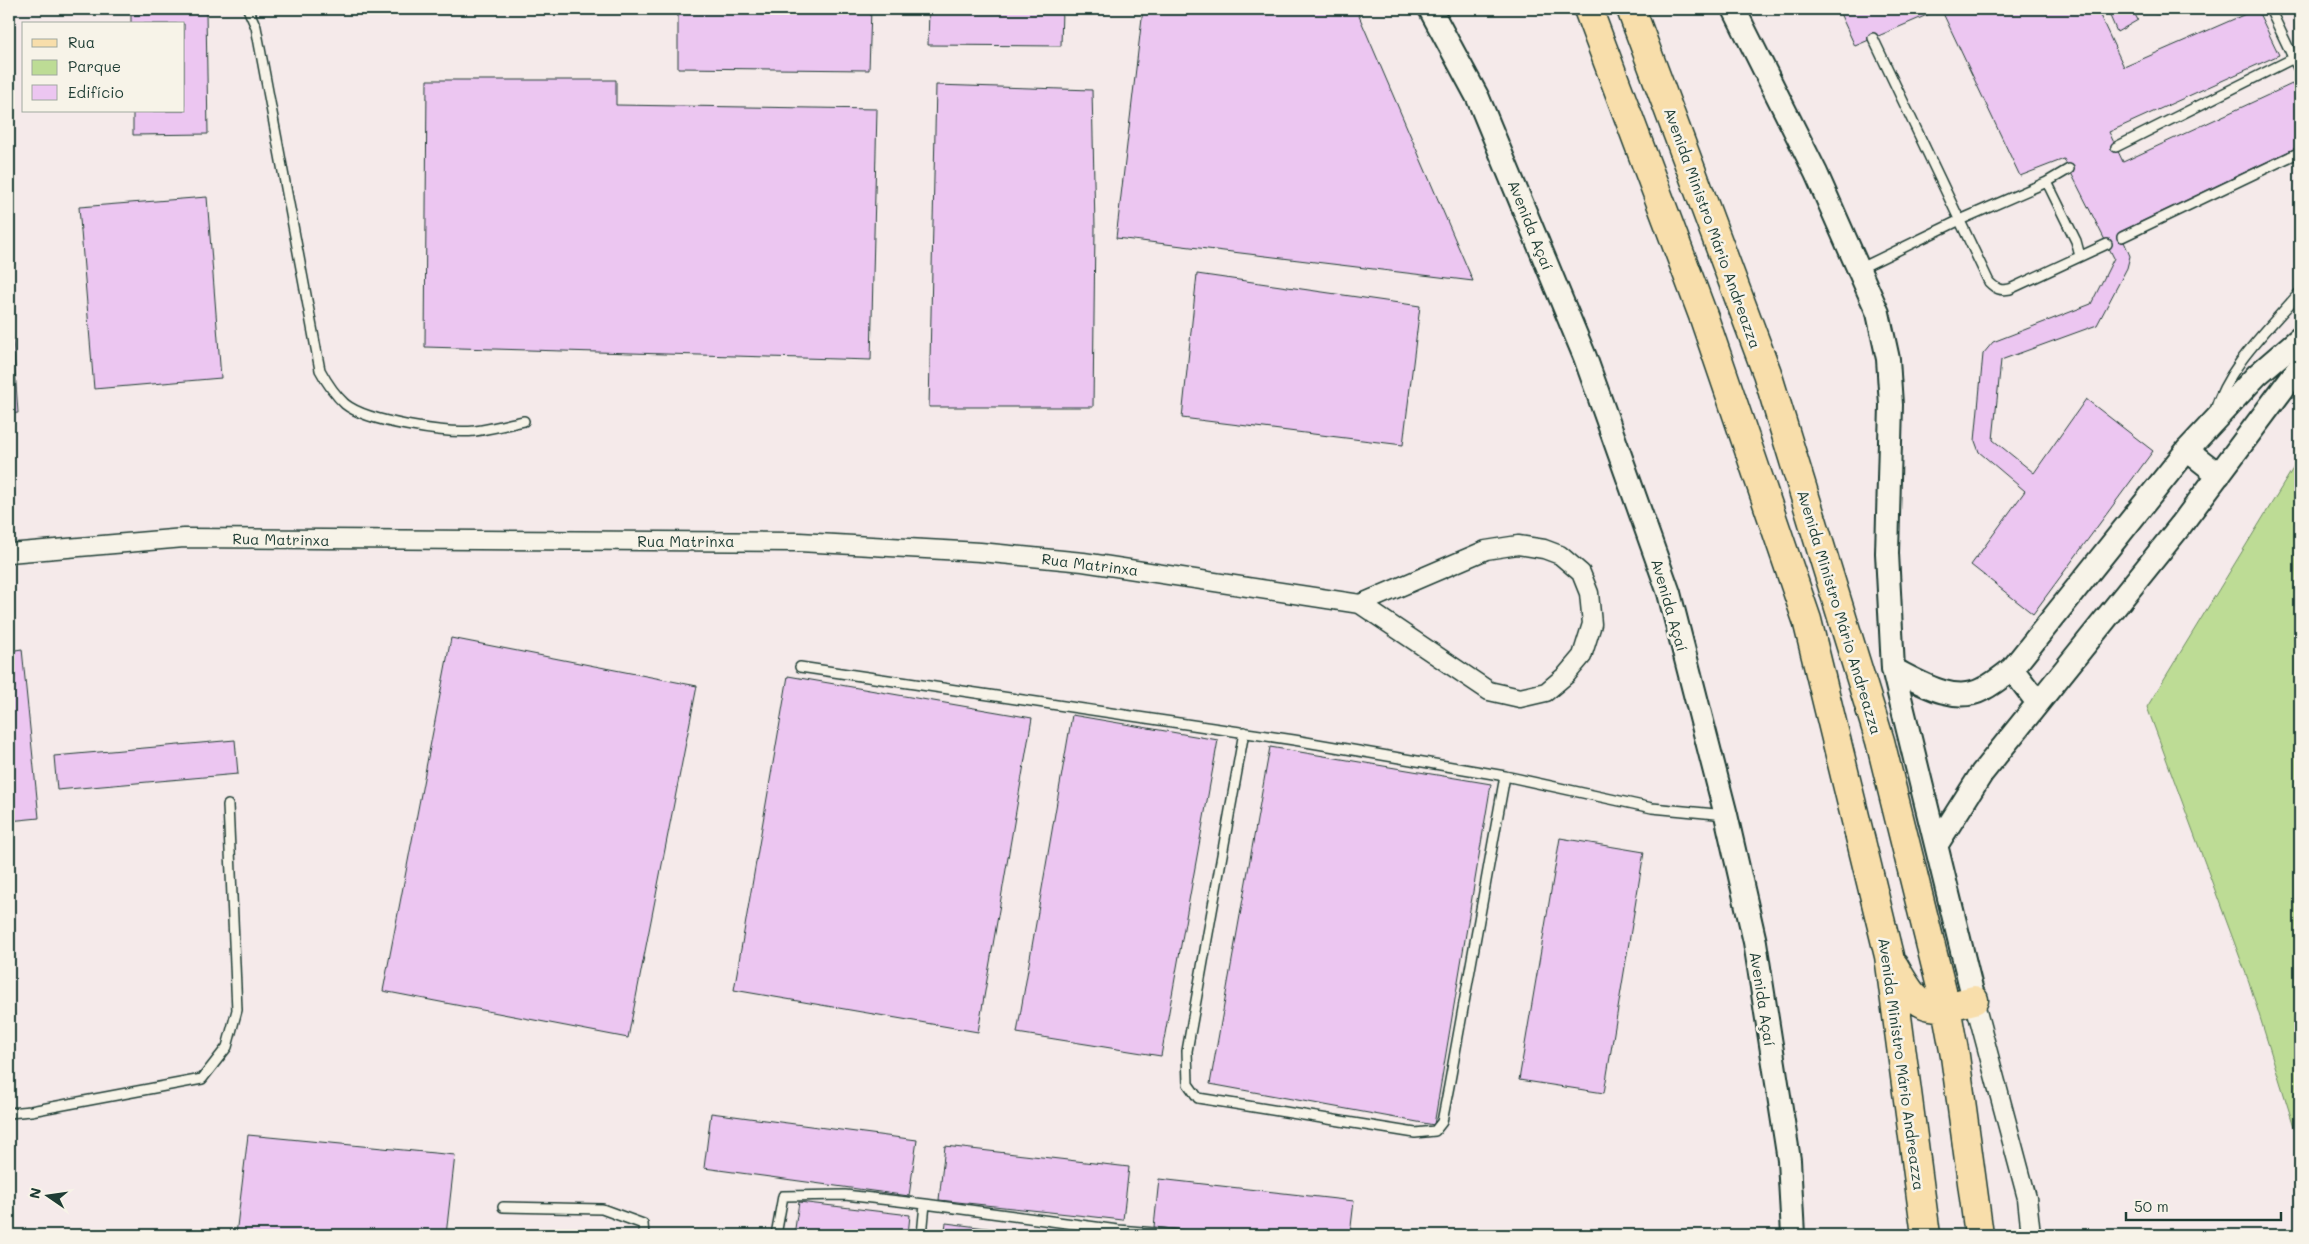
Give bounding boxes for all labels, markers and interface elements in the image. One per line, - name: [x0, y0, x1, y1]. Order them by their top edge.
- legend: [22, 22, 185, 112]
- text: Rua: [68, 32, 95, 52]
- text: Parque: [68, 56, 121, 76]
- text: Edifício: [68, 82, 124, 102]
- street label: Avenida Ministro Mário Andreazza: [1660, 105, 1766, 351]
- street label: Avenida Açaí: [1504, 177, 1558, 273]
- street label: Avenida Ministro Mário Andreazza: [1793, 487, 1887, 737]
- street label: Rua Matrinxa: [232, 528, 330, 550]
- street label: Rua Matrinxa: [637, 531, 735, 551]
- street label: Rua Matrinxa: [1041, 548, 1139, 580]
- street label: Avenida Açaí: [1647, 556, 1693, 654]
- street label: Avenida Ministro Mário Andreazza: [1874, 936, 1930, 1192]
- street label: Avenida Açaí: [1746, 950, 1780, 1048]
- north arrow: [22, 1172, 72, 1222]
- text: N: [24, 1186, 45, 1200]
- scale bar: [2126, 1189, 2282, 1221]
- text: 50 m: [2134, 1196, 2169, 1216]

